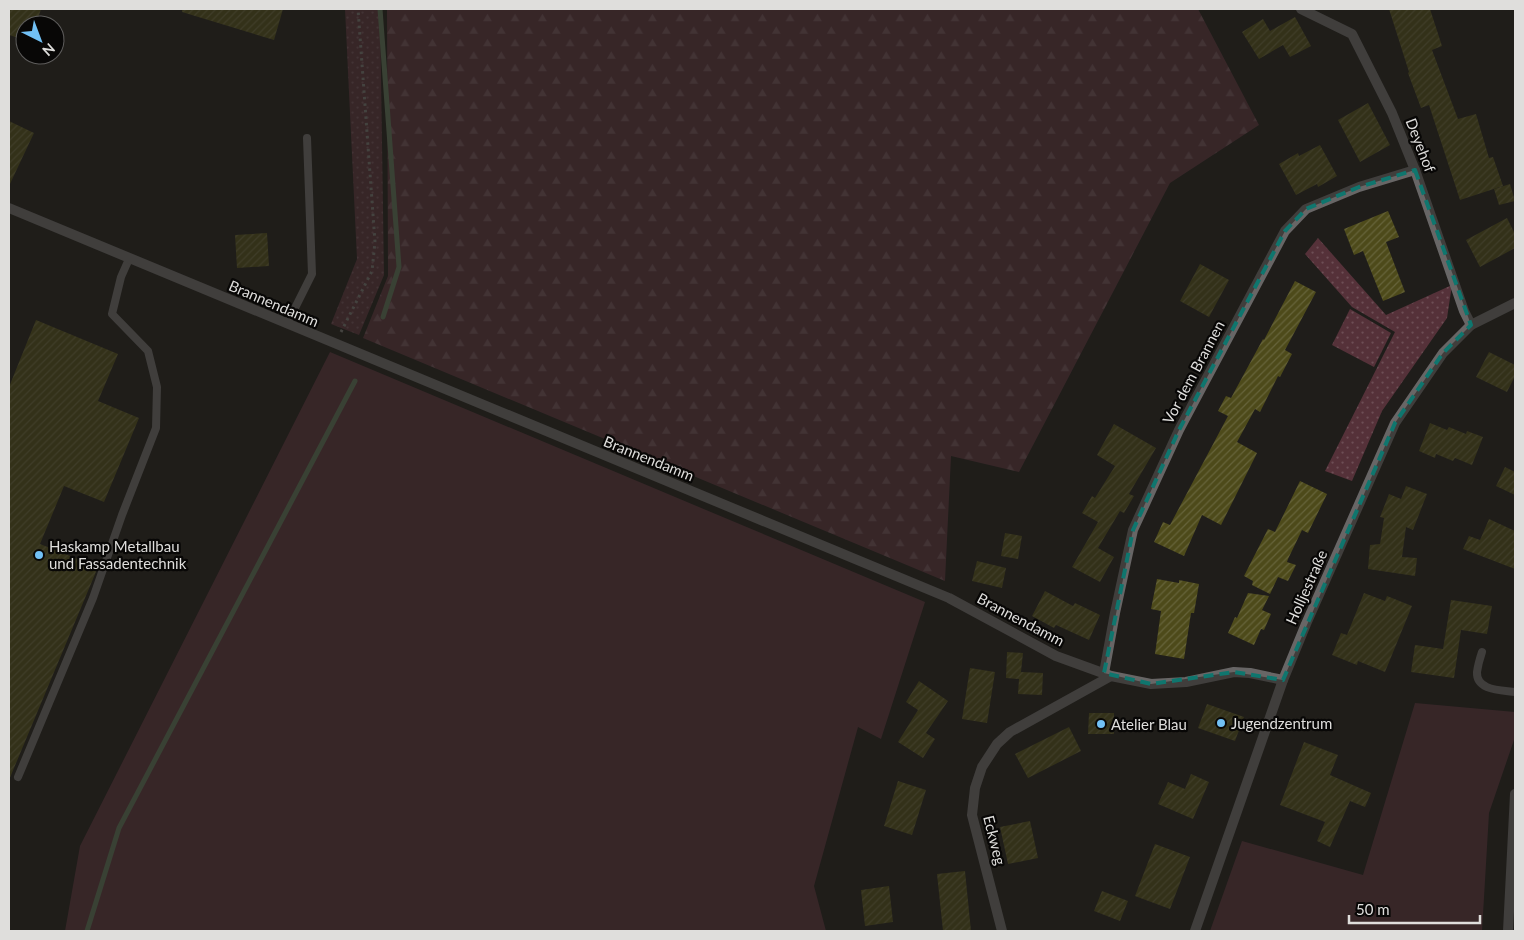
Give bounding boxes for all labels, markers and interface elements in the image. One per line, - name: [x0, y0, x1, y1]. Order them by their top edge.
- north arrow: [15, 15, 65, 65]
- text: N: [39, 40, 59, 60]
- street label: Deyehof: [1402, 115, 1440, 175]
- street label: Brannendamm: [226, 276, 322, 330]
- street label: Vor dem Brannen: [1158, 317, 1228, 427]
- street label: Brannendamm: [601, 432, 697, 484]
- place label: Haskamp Metallbau und Fassadentechnik: [49, 537, 187, 572]
- street label: Holljestraße: [1282, 547, 1330, 627]
- marker: Haskamp Metallbau und Fassadentechnik: [33, 549, 45, 561]
- street label: Brannendamm: [974, 589, 1068, 649]
- place label: Jugendzentrum: [1231, 714, 1332, 732]
- place label: Atelier Blau: [1111, 715, 1187, 733]
- marker: Jugendzentrum: [1215, 717, 1227, 729]
- marker: Atelier Blau: [1095, 718, 1107, 730]
- street label: Eckweg: [980, 813, 1010, 867]
- scale bar: [1349, 892, 1480, 924]
- text: 50 m: [1356, 900, 1390, 918]

